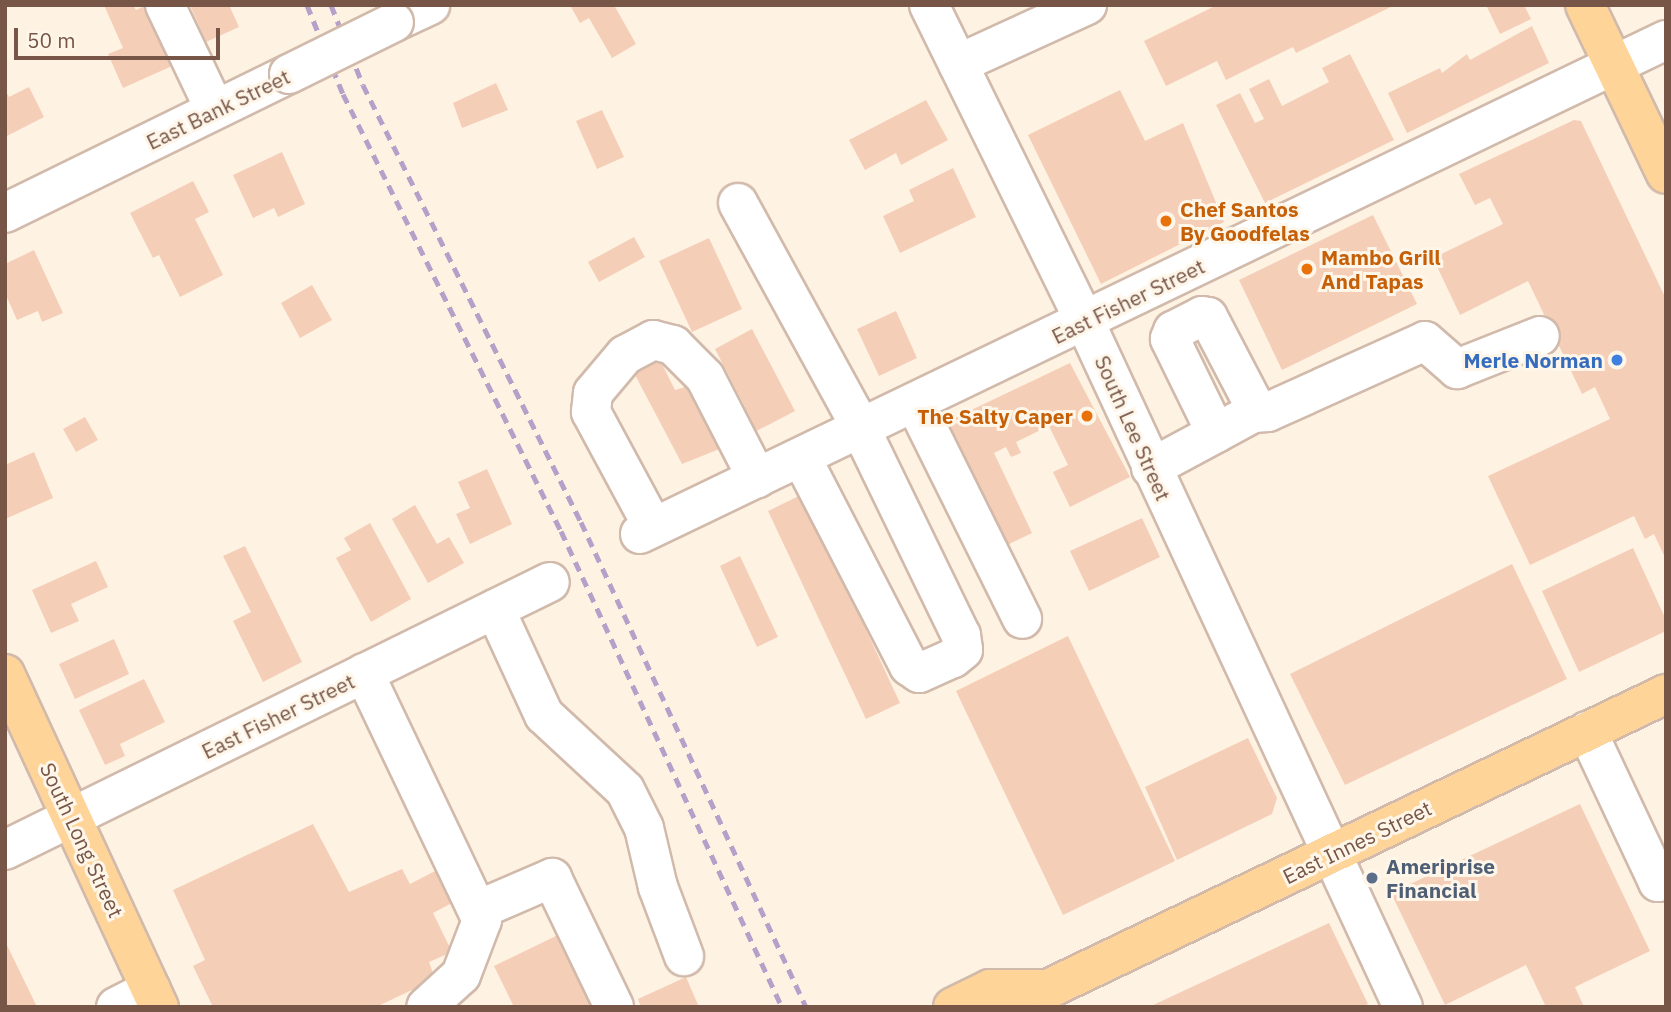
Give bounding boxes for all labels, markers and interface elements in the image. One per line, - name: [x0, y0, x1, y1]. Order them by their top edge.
- scale bar: [18, 14, 224, 58]
- text: 50 m: [27, 26, 76, 54]
- street label: East Bank Street: [142, 63, 294, 155]
- place label: Chef Santos By Goodfelas: [1180, 196, 1310, 246]
- marker: Chef Santos By Goodfelas: [1158, 213, 1174, 229]
- place label: Mambo Grill And Tapas: [1321, 244, 1441, 294]
- street label: East Fisher Street: [1048, 253, 1208, 349]
- marker: Mambo Grill And Tapas: [1299, 261, 1315, 277]
- place label: Merle Norman: [1464, 347, 1603, 373]
- street label: South Lee Street: [1090, 352, 1176, 504]
- marker: Merle Norman: [1609, 352, 1625, 368]
- place label: The Salty Caper: [917, 403, 1073, 429]
- marker: The Salty Caper: [1079, 408, 1095, 424]
- street label: East Fisher Street: [198, 668, 358, 764]
- street label: South Long Street: [35, 759, 129, 921]
- street label: East Innes Street: [1278, 795, 1436, 889]
- place label: Ameriprise Financial: [1386, 853, 1495, 903]
- marker: Ameriprise Financial: [1364, 870, 1380, 886]

